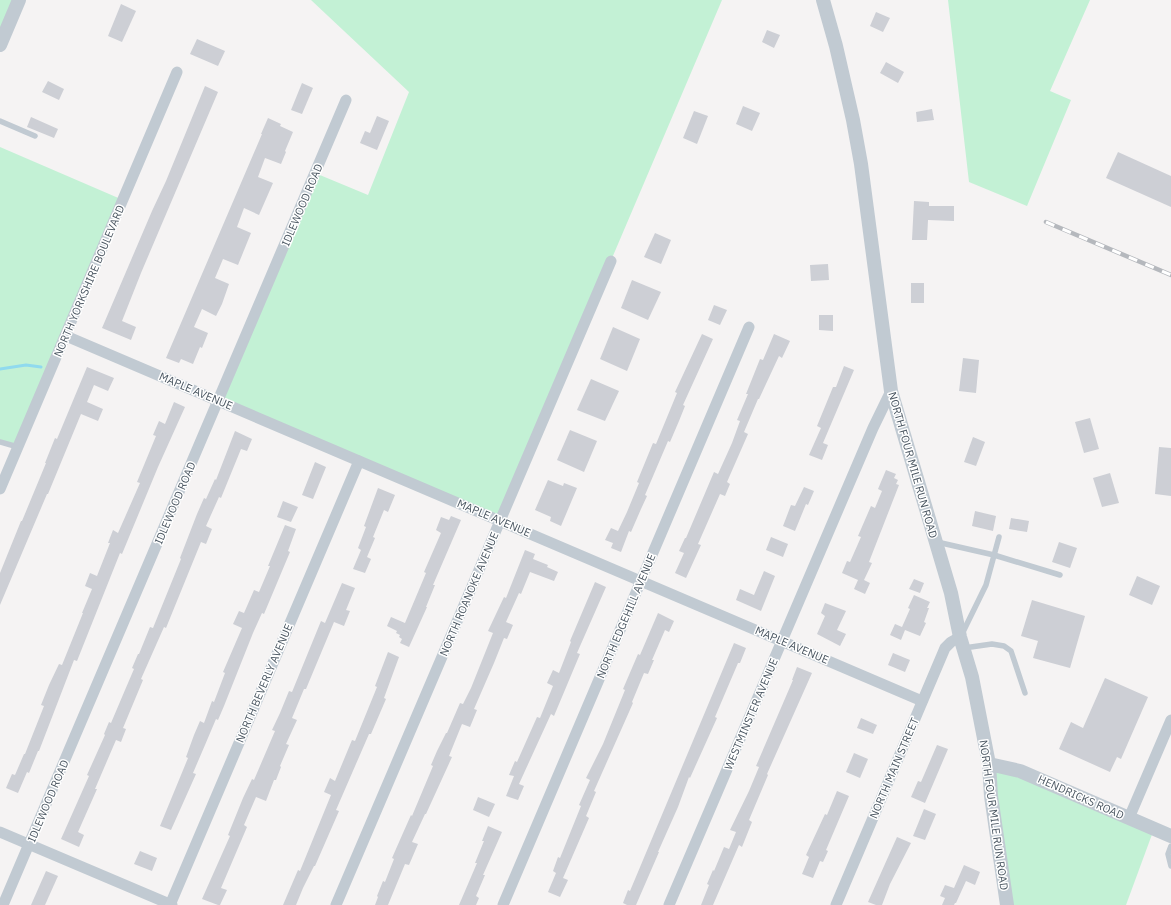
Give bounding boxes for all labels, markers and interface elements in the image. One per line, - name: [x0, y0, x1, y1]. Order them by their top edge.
- street label: IDLEWOOD ROAD: [278, 162, 326, 248]
- street label: NORTH YORKSHIRE BOULEVARD: [51, 203, 127, 359]
- street label: MAPLE AVENUE: [157, 369, 235, 413]
- street label: NORTH FOUR MILE RUN ROAD: [885, 390, 941, 540]
- street label: IDLEWOOD ROAD: [151, 460, 199, 546]
- street label: MAPLE AVENUE: [455, 496, 533, 540]
- street label: NORTH ROANOKE AVENUE: [436, 530, 502, 658]
- street label: NORTH EDGEHILL AVENUE: [593, 552, 659, 680]
- street label: NORTH BEVERLY AVENUE: [233, 621, 295, 745]
- street label: MAPLE AVENUE: [753, 623, 831, 667]
- street label: WESTMINSTER AVENUE: [721, 656, 781, 772]
- street label: NORTH MAIN STREET: [866, 715, 922, 821]
- street label: NORTH FOUR MILE RUN ROAD: [977, 739, 1011, 891]
- street label: IDLEWOOD ROAD: [24, 758, 72, 844]
- street label: HENDRICKS ROAD: [1036, 772, 1126, 822]

